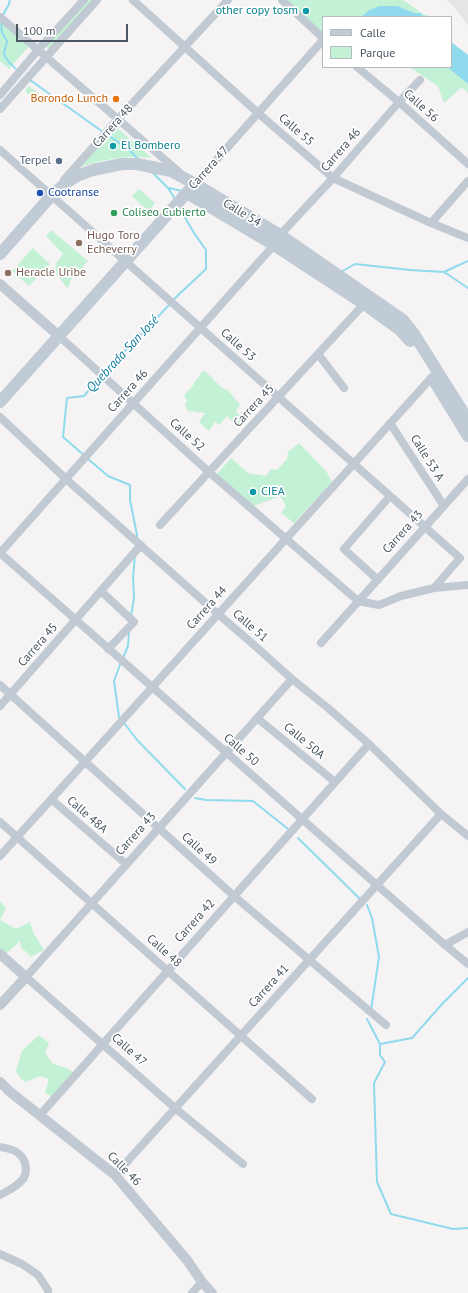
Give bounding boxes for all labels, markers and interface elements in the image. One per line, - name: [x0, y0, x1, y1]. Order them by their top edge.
- place label: other copy tosm: [216, 4, 298, 18]
- marker: other copy tosm: [301, 6, 311, 16]
- scale bar: [18, 16, 130, 42]
- legend: [322, 16, 452, 68]
- text: 100 m: [23, 23, 56, 38]
- text: Calle: [360, 25, 386, 40]
- text: Parque: [360, 45, 395, 60]
- street label: Calle 56: [401, 87, 441, 125]
- place label: Borondo Lunch: [30, 92, 108, 106]
- marker: Borondo Lunch: [111, 94, 121, 104]
- street label: Carrera 48: [90, 101, 136, 151]
- street label: Calle 55: [275, 111, 317, 149]
- street label: Carrera 46: [318, 125, 364, 175]
- place label: El Bombero: [121, 139, 180, 153]
- marker: El Bombero: [108, 141, 118, 151]
- street label: Carrera 47: [186, 143, 232, 193]
- place label: Terpel: [20, 154, 51, 168]
- marker: Terpel: [54, 156, 64, 166]
- place label: Cootranse: [48, 186, 99, 200]
- marker: Cootranse: [35, 188, 45, 198]
- street label: Calle 54: [220, 196, 264, 230]
- place label: Coliseo Cubierto: [122, 206, 206, 220]
- marker: Coliseo Cubierto: [109, 208, 119, 218]
- place label: Hugo Toro Echeverry: [87, 229, 140, 257]
- marker: Hugo Toro Echeverry: [74, 238, 84, 248]
- place label: Heracle Uribe: [16, 266, 86, 280]
- marker: Heracle Uribe: [3, 268, 13, 278]
- water label: Quebrada San José: [83, 312, 163, 396]
- street label: Calle 53: [218, 326, 258, 364]
- street label: Carrera 46: [105, 366, 151, 416]
- street label: Carrera 45: [231, 382, 277, 430]
- street label: Calle 52: [167, 416, 207, 454]
- street label: Calle 53 A: [407, 432, 447, 484]
- place label: CIEA: [261, 485, 285, 499]
- marker: CIEA: [248, 487, 258, 497]
- street label: Carrera 43: [380, 507, 426, 557]
- street label: Carrera 44: [184, 583, 230, 633]
- street label: Calle 51: [229, 607, 271, 645]
- street label: Carrera 45: [15, 620, 61, 670]
- street label: Calle 50A: [281, 720, 327, 762]
- street label: Calle 50: [220, 731, 262, 769]
- street label: Calle 48A: [64, 793, 110, 837]
- street label: Carrera 43: [113, 809, 159, 859]
- street label: Calle 49: [179, 830, 219, 868]
- street label: Carrera 42: [172, 896, 218, 946]
- street label: Calle 48: [144, 932, 184, 970]
- street label: Carrera 41: [246, 961, 292, 1011]
- street label: Calle 47: [109, 1031, 149, 1069]
- street label: Calle 46: [104, 1149, 144, 1189]

